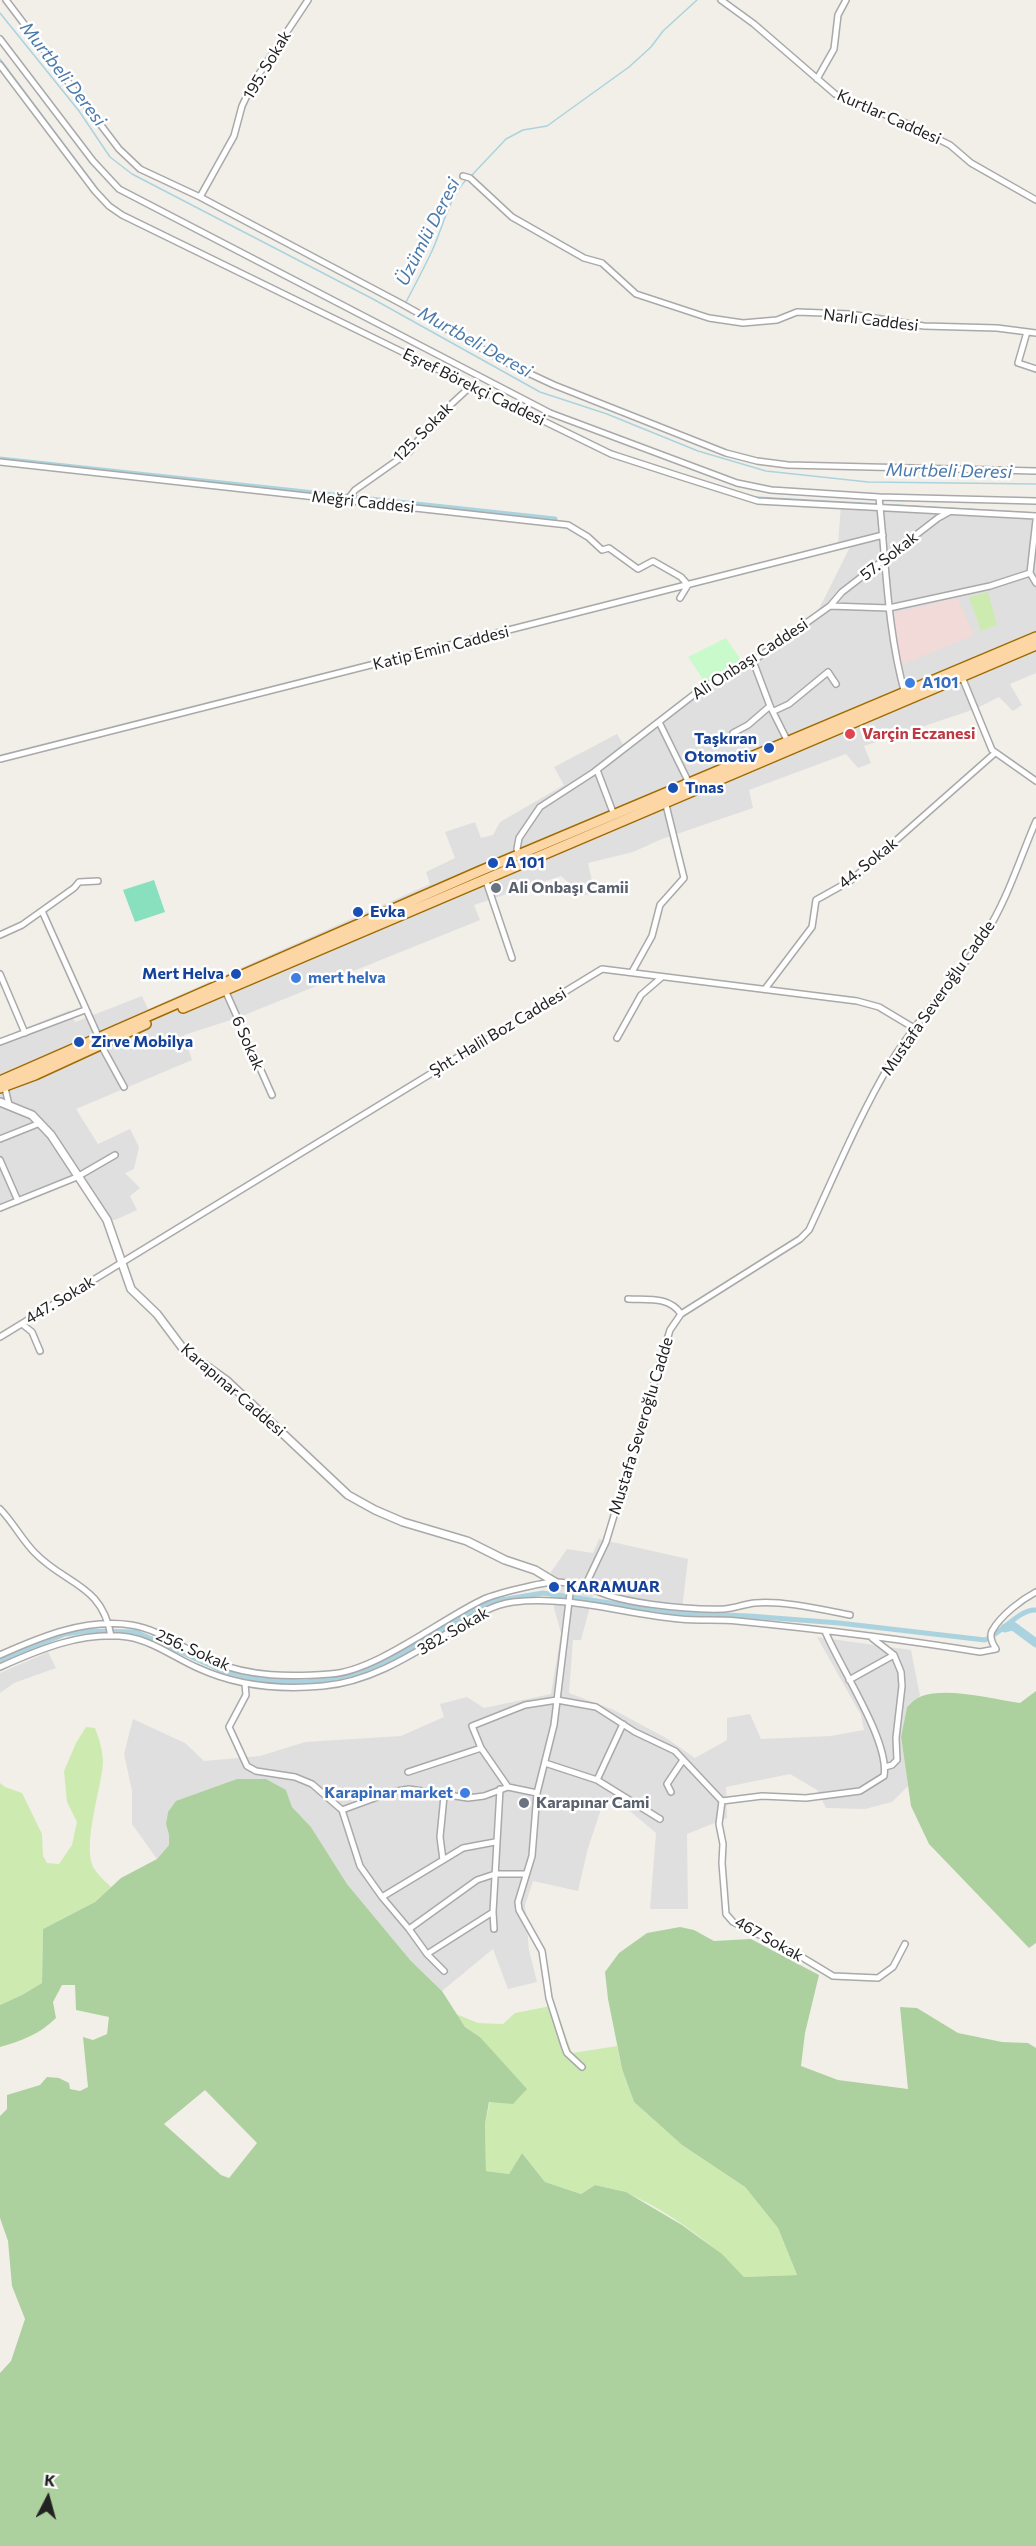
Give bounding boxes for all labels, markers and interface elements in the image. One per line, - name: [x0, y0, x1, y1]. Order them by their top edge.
- water label: Murtbeli Deresi: [16, 17, 110, 131]
- street label: 195. Sokak: [239, 27, 295, 103]
- street label: Kurtlar Caddesi: [834, 85, 944, 149]
- water label: Üzümlü Deresi: [392, 175, 464, 289]
- water label: Murtbeli Deresi: [414, 302, 536, 382]
- street label: Narlı Caddesi: [822, 305, 920, 335]
- street label: Eşref Börekçi Caddesi: [400, 344, 548, 430]
- street label: 125. Sokak: [389, 398, 457, 466]
- water label: Murtbeli Deresi: [886, 459, 1012, 483]
- street label: Meğri Caddesi: [310, 487, 416, 517]
- street label: 57. Sokak: [856, 527, 922, 585]
- street label: Ali Onbaşı Caddesi: [688, 614, 812, 704]
- street label: Katip Emin Caddesi: [371, 622, 511, 674]
- place label: A101: [922, 673, 959, 693]
- marker: A101: [903, 676, 917, 690]
- place label: Varçin Eczanesi: [862, 724, 975, 744]
- marker: Varçin Eczanesi: [843, 727, 857, 741]
- place label: Taşkıran Otomotiv: [684, 729, 757, 767]
- marker: Taşkıran Otomotiv: [762, 741, 776, 755]
- place label: Tınas: [685, 778, 724, 798]
- marker: Tınas: [666, 781, 680, 795]
- street label: 44. Sokak: [835, 833, 901, 893]
- place label: A 101: [505, 853, 545, 873]
- marker: A 101: [486, 856, 500, 870]
- place label: Ali Onbaşı Camii: [508, 878, 629, 898]
- marker: Ali Onbaşı Camii: [489, 881, 503, 895]
- place label: Evka: [370, 902, 405, 922]
- marker: Evka: [351, 905, 365, 919]
- street label: Mustafa Severoğlu Cadde: [877, 917, 999, 1079]
- place label: Mert Helva: [142, 964, 224, 984]
- marker: Mert Helva: [229, 967, 243, 981]
- place label: mert helva: [308, 968, 386, 988]
- marker: mert helva: [289, 971, 303, 985]
- street label: Şht. Halil Boz Caddesi: [426, 984, 570, 1080]
- street label: 6 Sokak: [228, 1013, 268, 1073]
- place label: Zirve Mobilya: [91, 1032, 193, 1052]
- marker: Zirve Mobilya: [72, 1035, 86, 1049]
- street label: 447. Sokak: [22, 1272, 98, 1328]
- street label: Mustafa Severoğlu Cadde: [605, 1335, 677, 1517]
- street label: Karapınar Caddesi: [177, 1339, 289, 1441]
- place label: KARAMUAR: [566, 1577, 660, 1597]
- marker: KARAMUAR: [547, 1580, 561, 1594]
- street label: 382. Sokak: [414, 1603, 492, 1659]
- street label: 256. Sokak: [153, 1625, 233, 1675]
- place label: Karapinar market: [324, 1783, 453, 1803]
- marker: Karapinar market: [458, 1786, 472, 1800]
- place label: Karapınar Cami: [536, 1793, 650, 1813]
- marker: Karapınar Cami: [517, 1796, 531, 1810]
- street label: 467 Sokak: [731, 1912, 807, 1966]
- north arrow: [18, 2468, 78, 2528]
- text: K: [43, 2470, 56, 2490]

